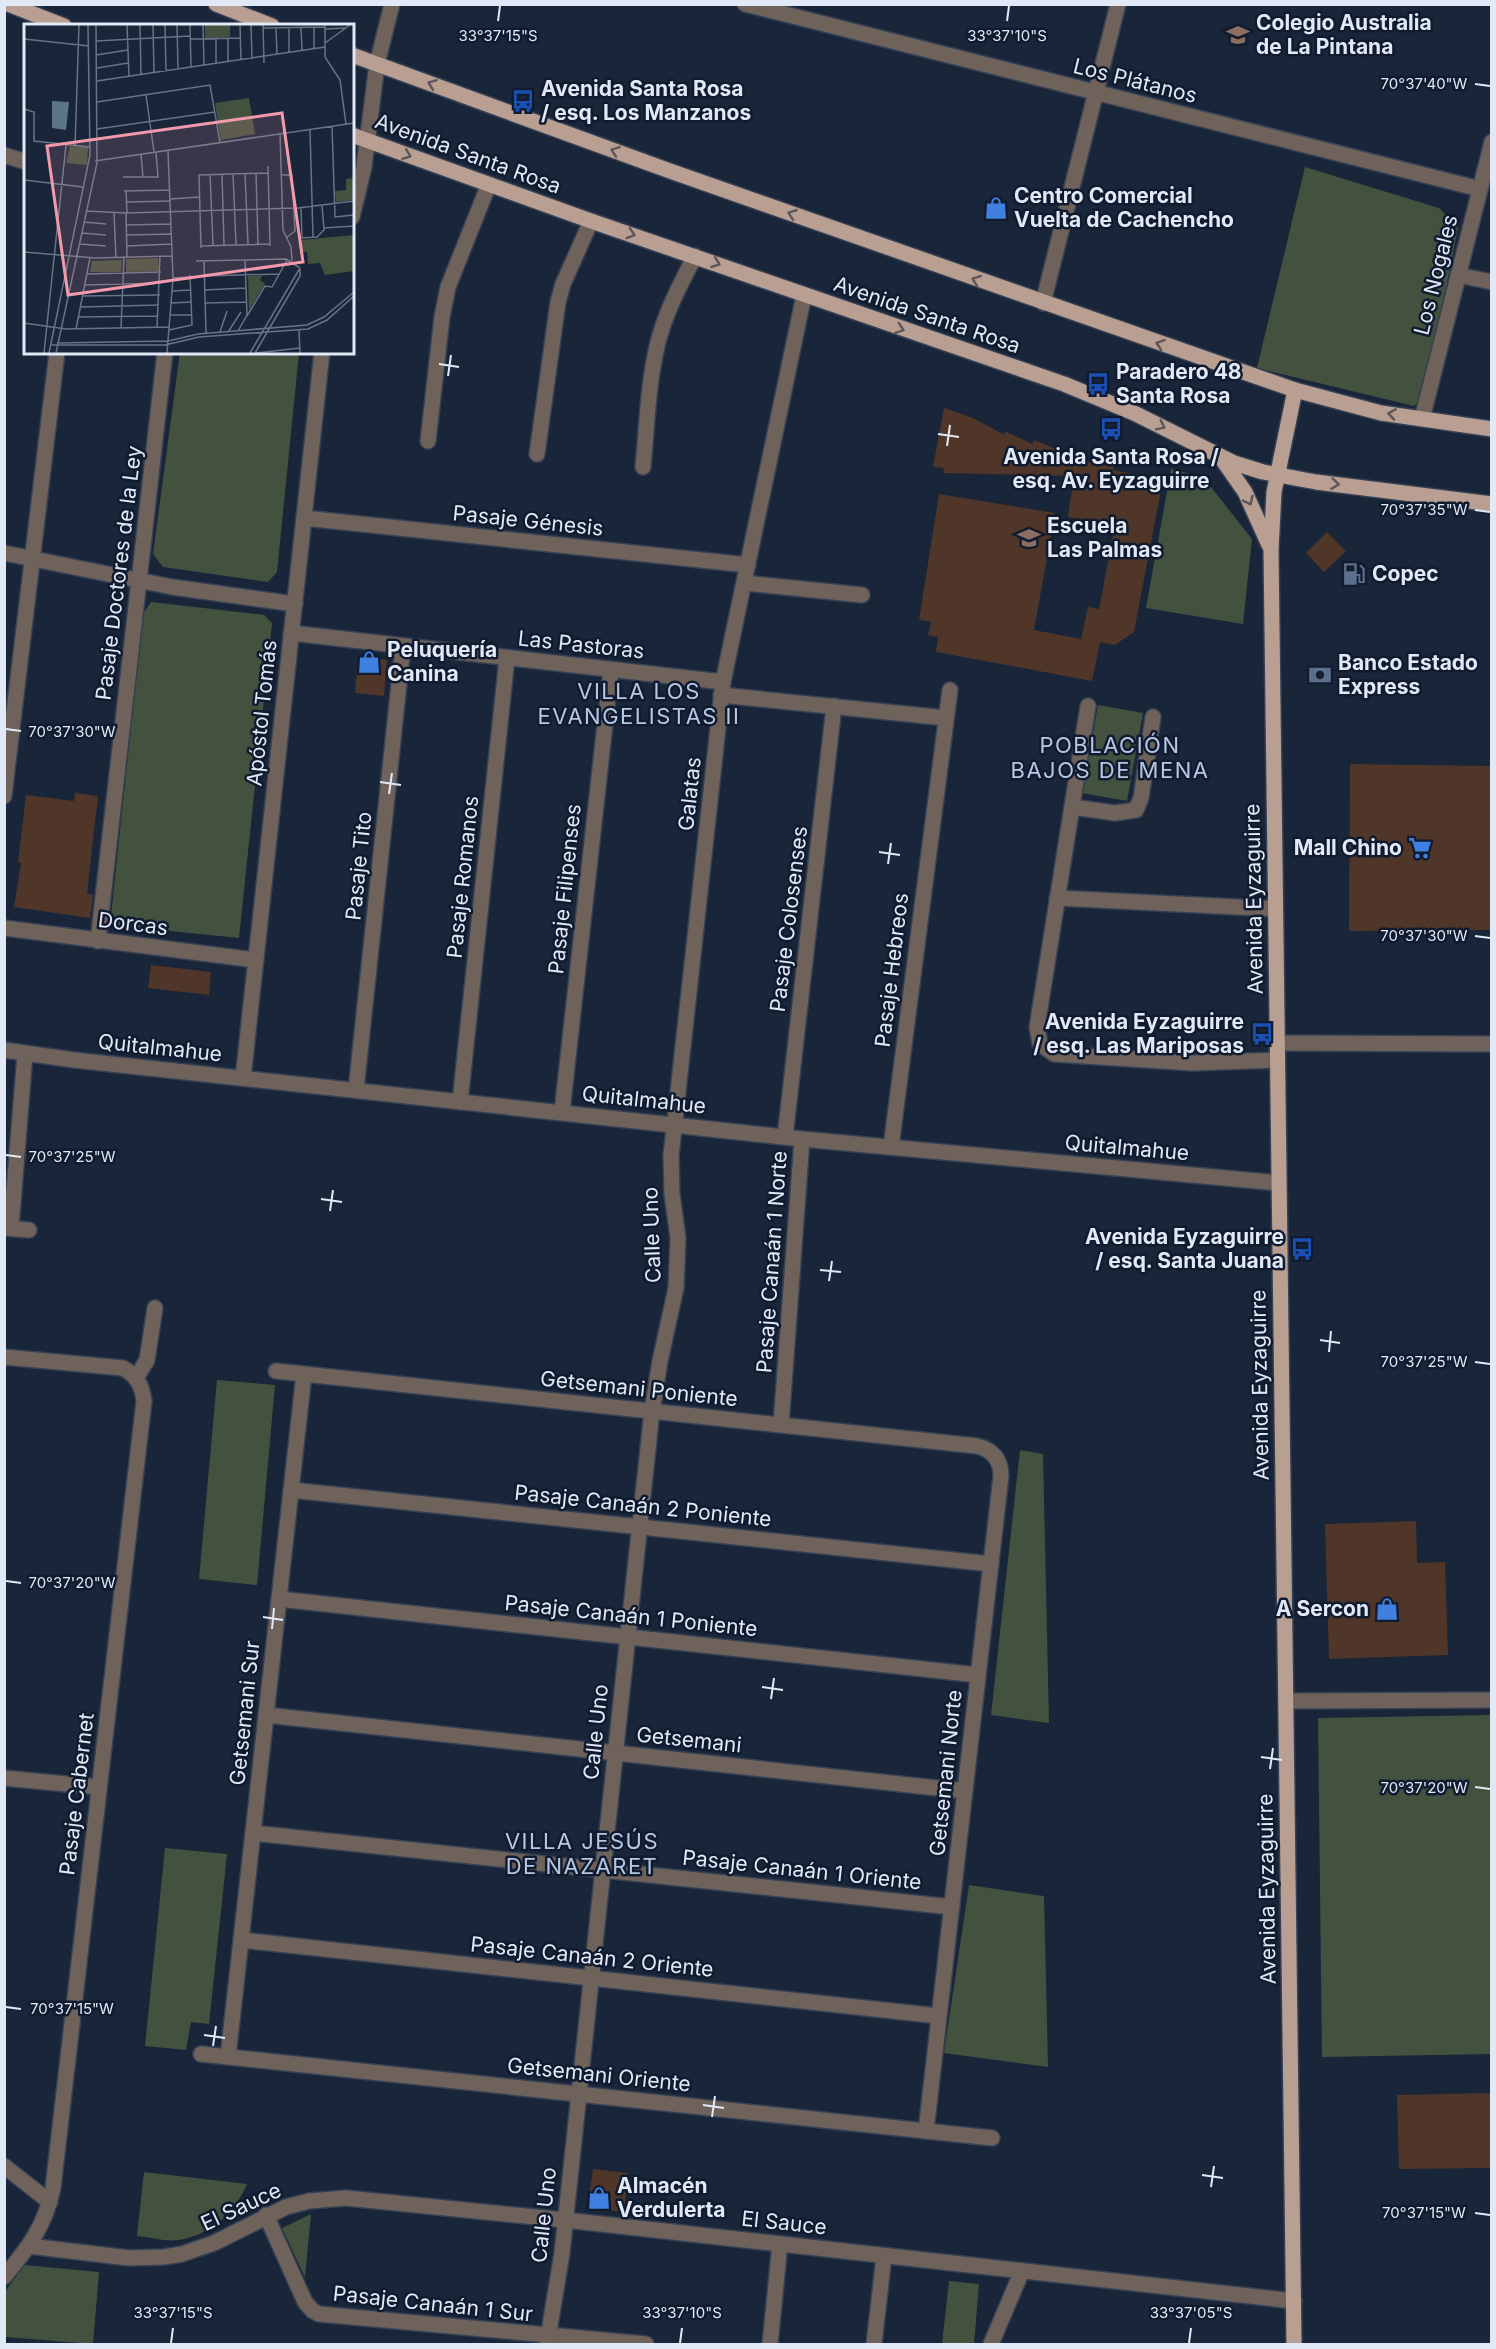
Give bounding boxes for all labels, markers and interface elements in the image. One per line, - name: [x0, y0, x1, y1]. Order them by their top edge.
- place label: Colegio Australia de La Pintana: [1256, 10, 1432, 59]
- school or university icon: Colegio Australia de La Pintana: [1225, 22, 1251, 48]
- inset map: [24, 24, 354, 354]
- text: 33°37'15"S: [458, 26, 538, 45]
- text: 33°37'10"S: [967, 26, 1047, 45]
- street label: Los Plátanos: [1071, 53, 1200, 108]
- text: 70°37'40"W: [1381, 74, 1468, 93]
- place label: Avenida Santa Rosa / esq. Los Manzanos: [541, 76, 751, 125]
- one-way arrow: [427, 79, 437, 92]
- bus stop icon: Avenida Santa Rosa / esq. Los Manzanos: [510, 88, 536, 114]
- street label: Avenida Santa Rosa: [372, 108, 564, 199]
- one-way arrow: [610, 145, 621, 158]
- one-way arrow: [401, 148, 412, 160]
- place label: Centro Comercial Vuelta de Cachencho: [1014, 183, 1234, 232]
- shop icon: Centro Comercial Vuelta de Cachencho: [983, 195, 1009, 221]
- one-way arrow: [787, 209, 798, 222]
- street label: Los Nogales: [1409, 212, 1463, 338]
- one-way arrow: [625, 226, 636, 239]
- one-way arrow: [710, 256, 721, 269]
- street label: Avenida Santa Rosa: [831, 271, 1024, 358]
- one-way arrow: [971, 274, 982, 287]
- one-way arrow: [894, 321, 905, 334]
- one-way arrow: [1155, 338, 1166, 351]
- place label: Paradero 48 Santa Rosa: [1116, 359, 1242, 408]
- bus stop icon: Paradero 48 Santa Rosa: [1085, 371, 1111, 397]
- one-way arrow: [1387, 409, 1397, 421]
- bus stop icon: Avenida Santa Rosa / esq. Av. Eyzaguirre: [1098, 416, 1124, 442]
- one-way arrow: [1154, 419, 1165, 431]
- street label: Pasaje Doctores de la Ley: [90, 444, 147, 702]
- place label: Avenida Santa Rosa / esq. Av. Eyzaguirre: [1003, 444, 1219, 493]
- one-way arrow: [1330, 478, 1339, 490]
- one-way arrow: [1242, 494, 1254, 505]
- street label: Pasaje Génesis: [452, 500, 605, 541]
- text: 70°37'35"W: [1381, 500, 1468, 519]
- place label: Escuela Las Palmas: [1047, 513, 1162, 562]
- school or university icon: Escuela Las Palmas: [1016, 525, 1042, 551]
- fuel station icon: Copec: [1341, 561, 1367, 587]
- place label: Copec: [1372, 561, 1439, 586]
- street label: Las Pastoras: [517, 625, 646, 664]
- place label: Peluquería Canina: [387, 637, 497, 686]
- street label: Apóstol Tomás: [241, 639, 282, 787]
- shop icon: Peluquería Canina: [356, 649, 382, 675]
- place label: Banco Estado Express: [1338, 650, 1478, 699]
- bank icon: Banco Estado Express: [1307, 662, 1333, 688]
- district label: VILLA LOS EVANGELISTAS II: [538, 678, 740, 729]
- text: 70°37'30"W: [28, 722, 116, 741]
- district label: POBLACIÓN BAJOS DE MENA: [1011, 732, 1209, 783]
- street label: Galatas: [673, 756, 706, 832]
- street label: Pasaje Romanos: [442, 794, 483, 960]
- street label: Pasaje Filipenses: [543, 803, 586, 975]
- street label: Avenida Eyzaguirre: [1239, 803, 1268, 995]
- street label: Pasaje Tito: [340, 810, 377, 922]
- street label: Pasaje Colosenses: [765, 825, 812, 1013]
- place label: Mall Chino: [1294, 835, 1402, 860]
- supermarket icon: Mall Chino: [1407, 835, 1433, 861]
- street label: Pasaje Hebreos: [870, 891, 913, 1049]
- street label: Dorcas: [97, 907, 170, 940]
- text: 70°37'30"W: [1380, 926, 1468, 945]
- place label: Avenida Eyzaguirre / esq. Las Mariposas: [1033, 1009, 1244, 1058]
- bus stop icon: Avenida Eyzaguirre / esq. Las Mariposas: [1249, 1021, 1275, 1047]
- street label: Quitalmahue: [97, 1029, 223, 1066]
- street label: Quitalmahue: [581, 1081, 707, 1118]
- street label: Quitalmahue: [1064, 1130, 1190, 1165]
- text: 70°37'25"W: [29, 1147, 116, 1166]
- street label: Pasaje Canaán 1 Norte: [751, 1150, 792, 1374]
- street label: Calle Uno: [637, 1187, 666, 1283]
- place label: Avenida Eyzaguirre / esq. Santa Juana: [1085, 1224, 1284, 1273]
- bus stop icon: Avenida Eyzaguirre / esq. Santa Juana: [1289, 1236, 1315, 1262]
- street label: Avenida Eyzaguirre: [1245, 1289, 1274, 1481]
- text: 70°37'25"W: [1381, 1352, 1468, 1371]
- street label: Getsemani Poniente: [539, 1366, 739, 1411]
- street label: Pasaje Canaán 2 Poniente: [513, 1480, 773, 1531]
- text: 70°37'20"W: [28, 1573, 116, 1592]
- street label: Pasaje Canaán 1 Poniente: [503, 1590, 759, 1641]
- place label: A Sercon: [1276, 1596, 1369, 1621]
- shop icon: A Sercon: [1374, 1596, 1400, 1622]
- street label: Getsemani Sur: [224, 1639, 265, 1787]
- street label: Calle Uno: [578, 1683, 613, 1781]
- street label: Getsemani Norte: [924, 1689, 967, 1857]
- street label: Pasaje Cabernet: [54, 1711, 99, 1877]
- street label: Getsemani: [635, 1722, 743, 1757]
- text: 70°37'20"W: [1380, 1778, 1468, 1797]
- street label: Avenida Eyzaguirre: [1252, 1793, 1281, 1985]
- district label: VILLA JESÚS DE NAZARET: [505, 1828, 659, 1879]
- street label: Pasaje Canaán 1 Oriente: [681, 1845, 923, 1894]
- street label: Pasaje Canaán 2 Oriente: [469, 1931, 715, 1982]
- text: 70°37'15"W: [30, 1999, 114, 2018]
- street label: Getsemani Oriente: [506, 2052, 692, 2097]
- street label: Calle Uno: [526, 2166, 561, 2264]
- place label: Almacén Verdulerta: [617, 2173, 725, 2222]
- street label: El Sauce: [197, 2177, 285, 2236]
- shop icon: Almacén Verdulerta: [586, 2185, 612, 2211]
- text: 70°37'15"W: [1382, 2203, 1466, 2222]
- street label: El Sauce: [740, 2206, 828, 2239]
- street label: Pasaje Canaán 1 Sur: [332, 2281, 534, 2326]
- text: 33°37'15"S: [133, 2303, 213, 2322]
- text: 33°37'10"S: [642, 2303, 722, 2322]
- text: 33°37'05"S: [1150, 2303, 1232, 2322]

